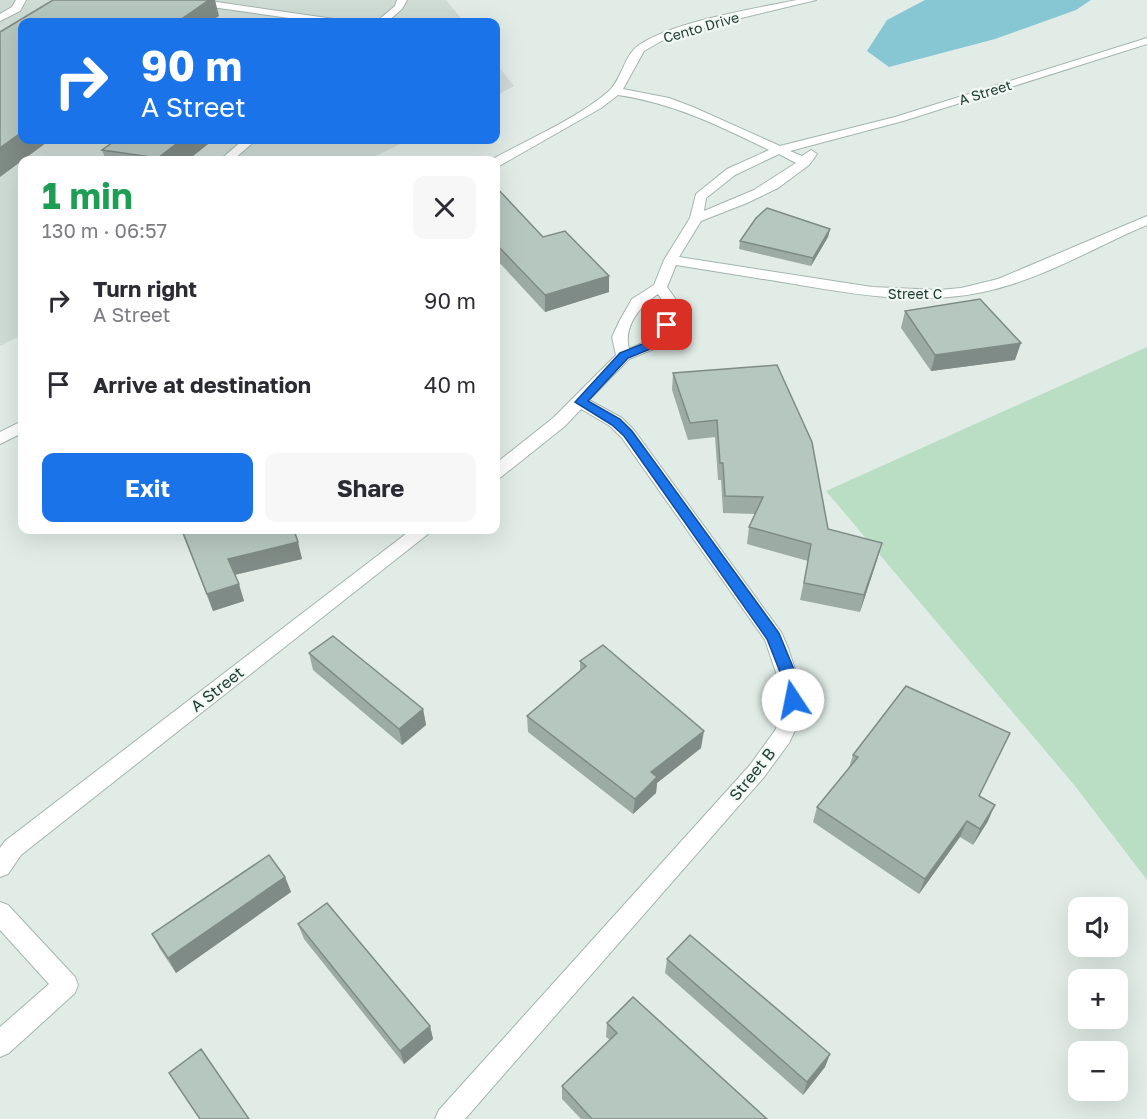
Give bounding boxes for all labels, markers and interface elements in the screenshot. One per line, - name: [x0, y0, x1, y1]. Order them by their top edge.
- street label: Cento Drive: [661, 8, 741, 46]
- text: 90 m: [141, 40, 242, 90]
- icon: right: [42, 42, 120, 120]
- street label: A Street: [957, 76, 1013, 108]
- text: A Street: [141, 91, 246, 123]
- text: 1 min: [42, 174, 133, 217]
- button: close: [413, 176, 476, 239]
- text: 130 m · 06:57: [42, 218, 167, 242]
- text: Turn right: [93, 275, 197, 302]
- icon: right: [42, 284, 75, 317]
- street label: Street C: [888, 285, 942, 302]
- text: 90 m: [424, 287, 476, 314]
- pin: [641, 299, 692, 350]
- text: A Street: [93, 302, 171, 326]
- icon: arrive: [650, 308, 683, 341]
- icon: arrive: [42, 368, 75, 401]
- text: Arrive at destination: [93, 371, 311, 398]
- text: 40 m: [424, 371, 476, 398]
- button: Exit: [42, 453, 253, 522]
- button: Share: [265, 453, 476, 522]
- street label: A Street: [186, 662, 248, 716]
- position arrow: [761, 668, 825, 732]
- street label: Street B: [725, 744, 779, 804]
- map controls: [1068, 897, 1128, 1101]
- button: sound: [1068, 897, 1128, 957]
- button: +: [1068, 969, 1128, 1029]
- button: −: [1068, 1041, 1128, 1101]

